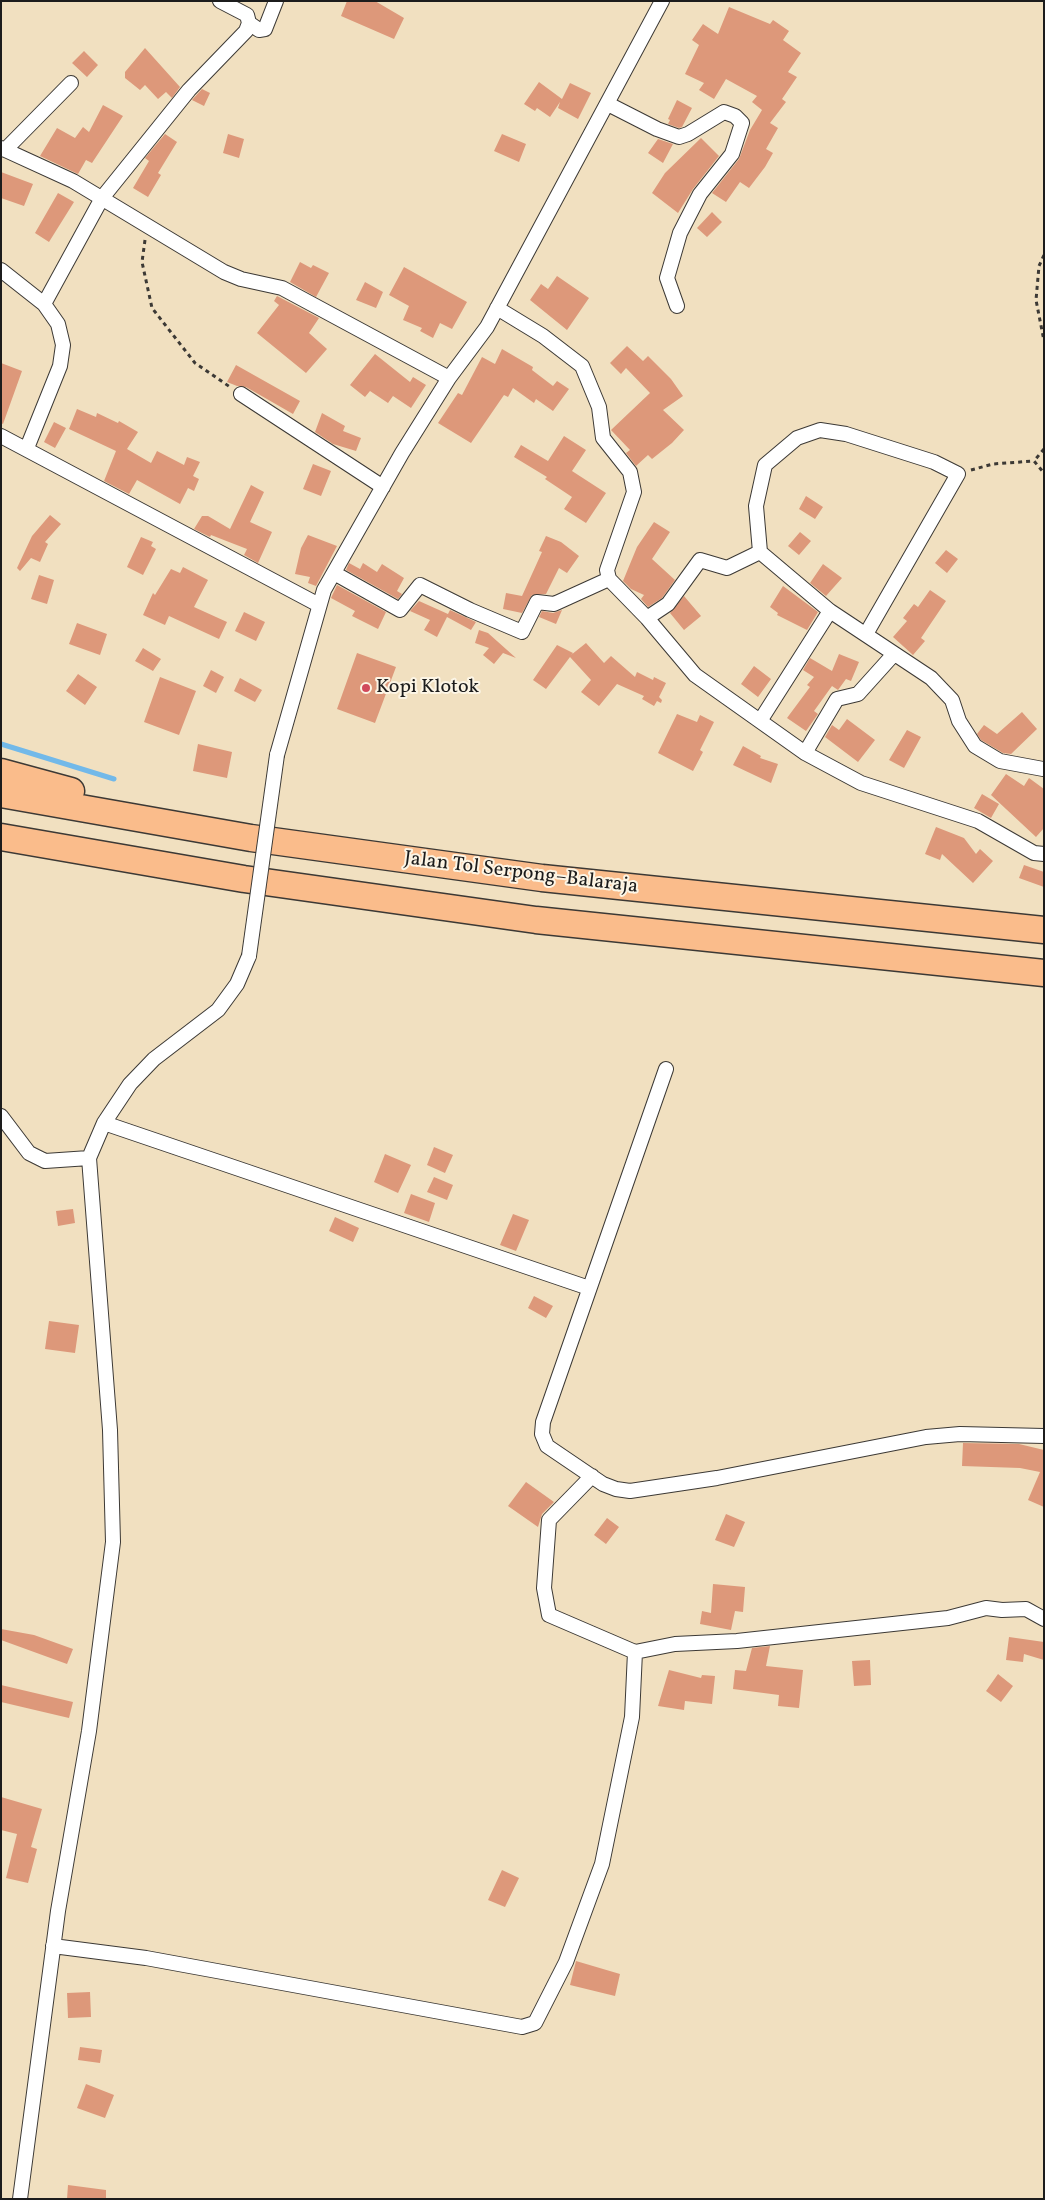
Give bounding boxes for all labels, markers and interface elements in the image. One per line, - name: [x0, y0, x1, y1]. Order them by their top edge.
- place label: Kopi Klotok: [376, 676, 479, 700]
- marker: Kopi Klotok: [360, 682, 372, 694]
- street label: Jalan Tol Serpong–Balaraja: [403, 848, 639, 900]

